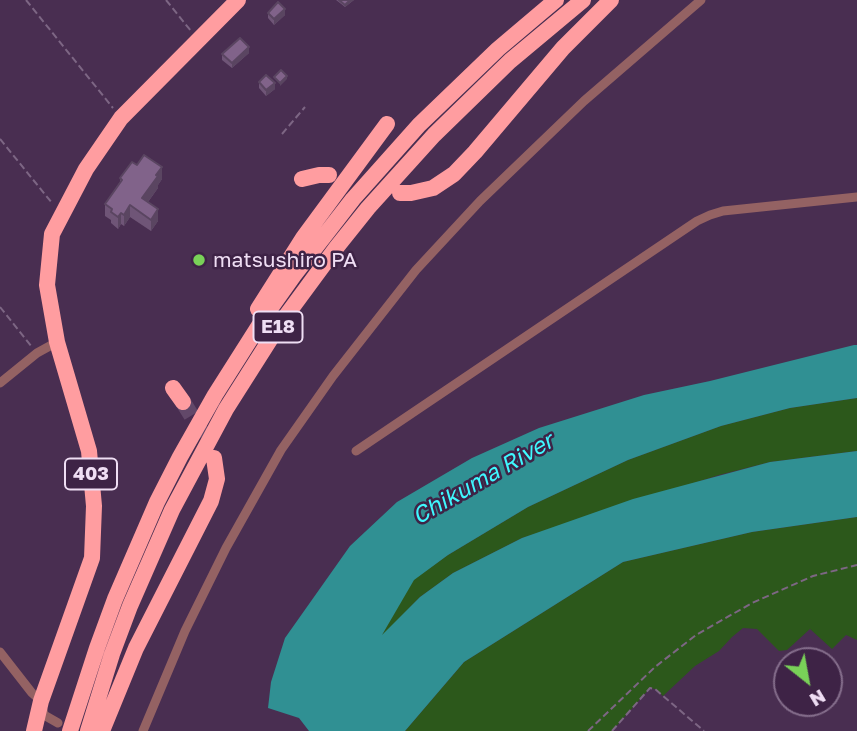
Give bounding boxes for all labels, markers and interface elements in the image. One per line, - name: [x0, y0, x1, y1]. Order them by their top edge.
- place label: matsushiro PA: [213, 247, 357, 273]
- marker: matsushiro PA: [191, 252, 207, 268]
- road number: E18: [254, 312, 302, 342]
- water label: Chikuma River: [407, 427, 559, 531]
- road number: 403: [65, 458, 117, 489]
- north arrow: [773, 647, 843, 717]
- text: N: [806, 685, 830, 712]

